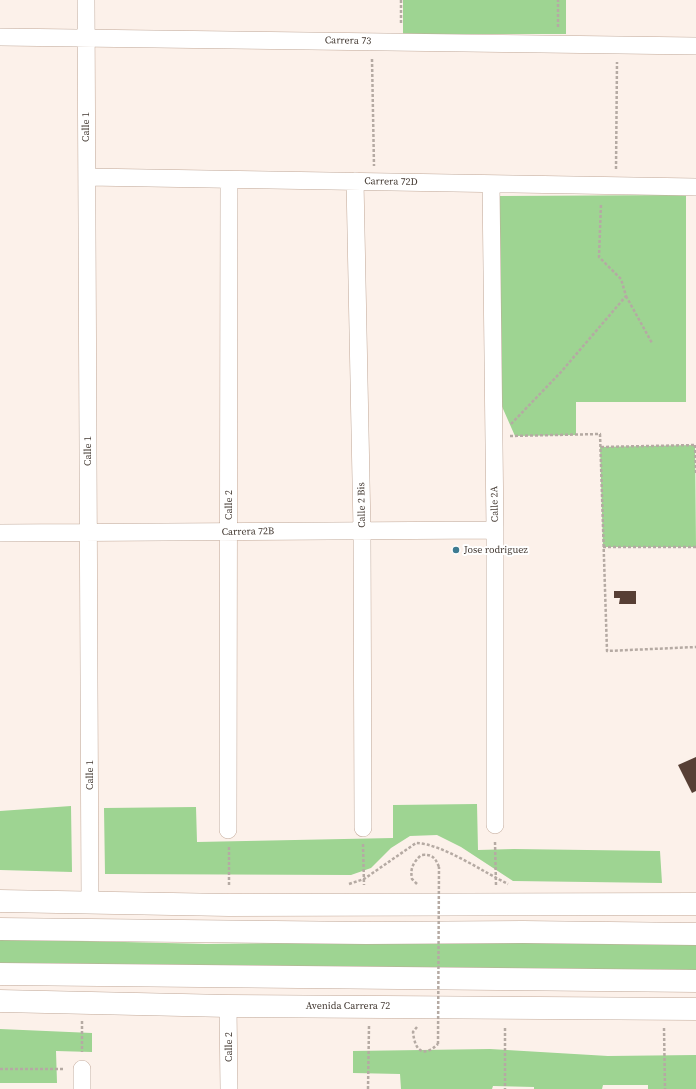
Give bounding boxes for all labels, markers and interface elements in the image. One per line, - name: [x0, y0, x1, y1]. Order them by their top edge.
- street label: Carrera 73: [325, 35, 371, 47]
- street label: Calle 1: [80, 112, 92, 142]
- street label: Carrera 72D: [364, 176, 418, 188]
- street label: Calle 1: [82, 436, 94, 466]
- street label: Calle 2 Bis: [356, 482, 368, 528]
- street label: Calle 2A: [489, 486, 501, 522]
- street label: Calle 2: [223, 490, 235, 520]
- street label: Carrera 72B: [222, 526, 274, 538]
- place label: Jose rodriguez: [464, 544, 528, 556]
- marker: Jose rodriguez: [451, 545, 461, 555]
- street label: Calle 1: [84, 760, 96, 790]
- street label: Avenida Carrera 72: [306, 1000, 390, 1012]
- street label: Calle 2: [223, 1032, 235, 1062]

